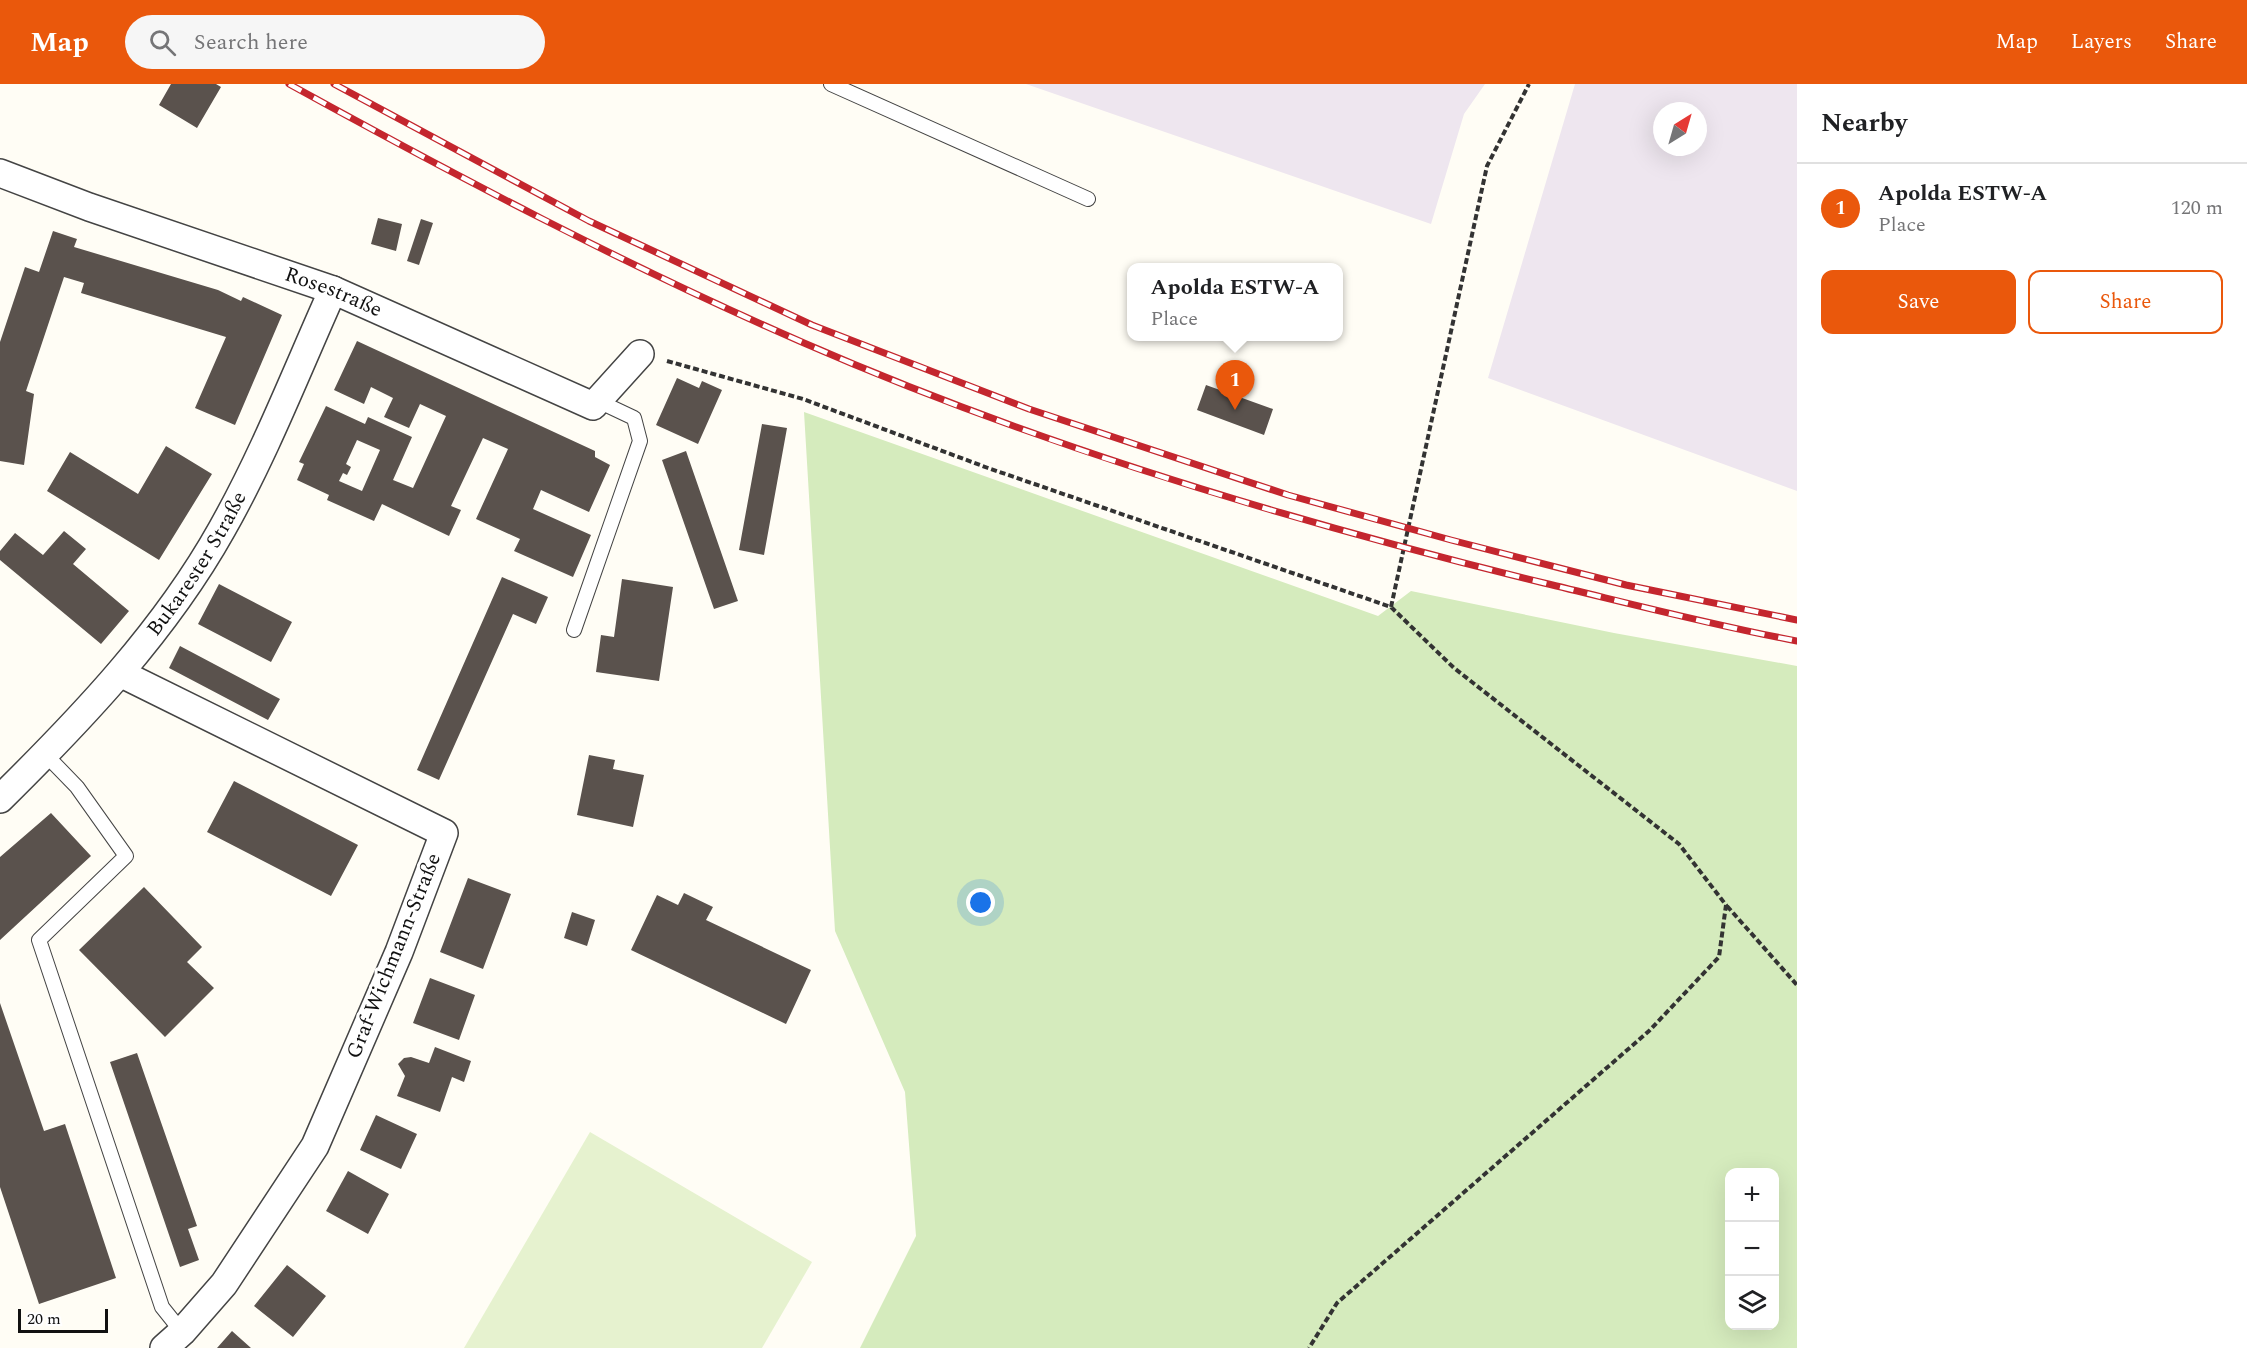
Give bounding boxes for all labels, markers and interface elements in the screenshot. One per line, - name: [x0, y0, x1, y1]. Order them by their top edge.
- search box: [125, 15, 545, 69]
- text: Map: [30, 21, 89, 64]
- icon: search: [146, 26, 179, 59]
- text: Search here: [194, 26, 308, 59]
- text: Map: [1996, 26, 2038, 58]
- text: Layers: [2071, 26, 2132, 58]
- text: Share: [2165, 26, 2217, 58]
- north arrow: [1653, 102, 1707, 156]
- text: Nearby: [1821, 103, 1907, 143]
- text: Apolda ESTW-A: [1878, 177, 2047, 210]
- text: 1: [1835, 193, 1846, 223]
- text: 120 m: [2171, 193, 2223, 223]
- text: Place: [1878, 210, 1926, 240]
- street label: Rosestraße: [280, 259, 387, 326]
- popup: [1127, 263, 1343, 341]
- button: Save: [1821, 270, 2016, 334]
- button: Share: [2028, 270, 2223, 334]
- text: Apolda ESTW-A: [1150, 271, 1320, 304]
- text: Place: [1150, 304, 1198, 334]
- pin: 1: [1216, 360, 1254, 410]
- street label: Bukarester Straße: [139, 486, 255, 643]
- street label: Graf-Wichmann-Straße: [338, 848, 450, 1064]
- your location: [966, 888, 995, 917]
- map controls: [1725, 1168, 1779, 1330]
- button: +: [1725, 1168, 1779, 1222]
- button: −: [1725, 1222, 1779, 1276]
- button: layers: [1725, 1276, 1779, 1330]
- scale bar: [18, 1306, 108, 1334]
- text: 20 m: [27, 1307, 61, 1331]

